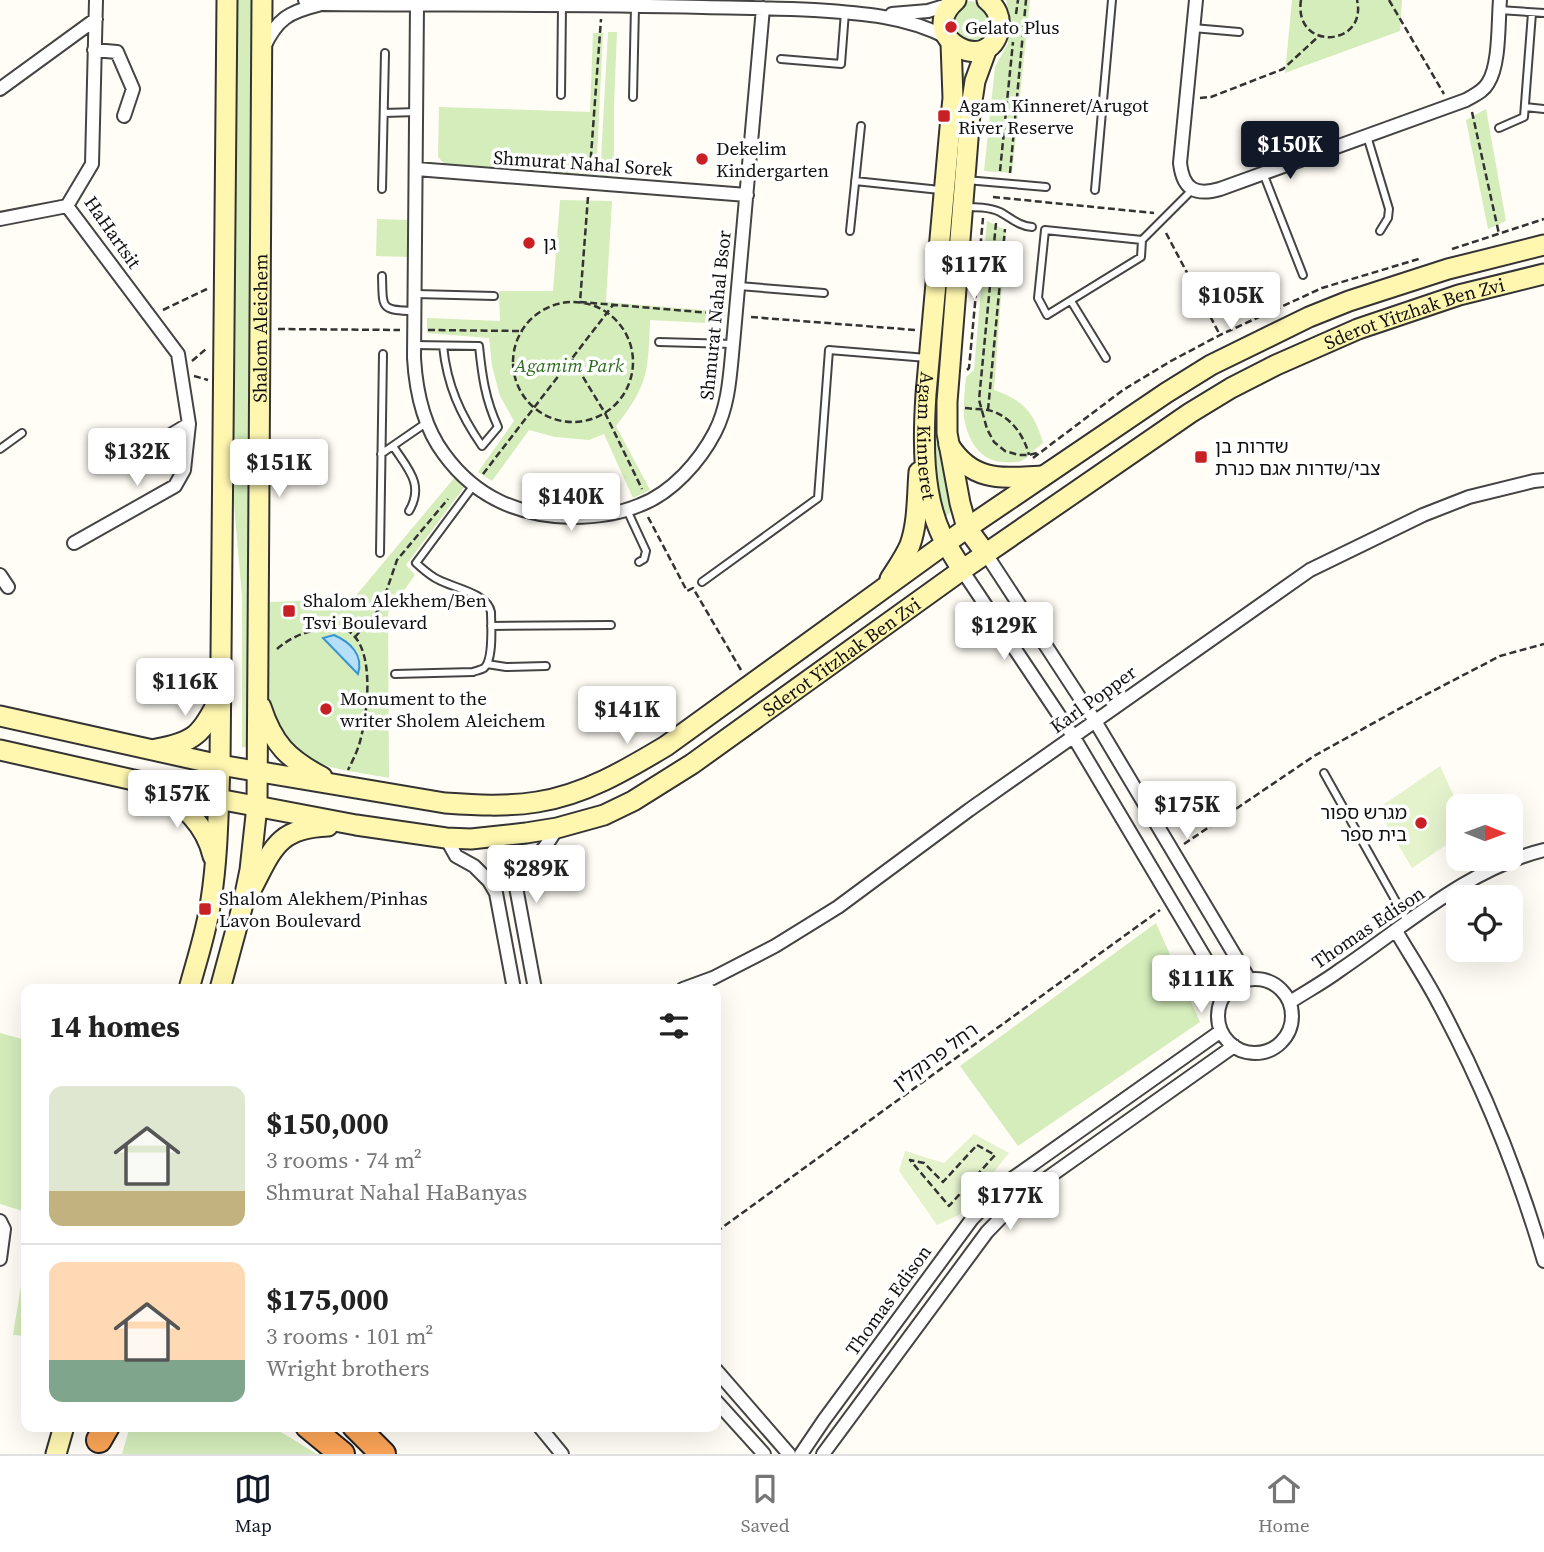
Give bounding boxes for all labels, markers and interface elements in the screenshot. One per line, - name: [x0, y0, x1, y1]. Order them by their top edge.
- place label: Gelato Plus: [965, 14, 1060, 40]
- marker: Gelato Plus: [943, 19, 959, 35]
- place label: Agam Kinneret/Arugot River Reserve: [958, 92, 1149, 140]
- marker: Agam Kinneret/Arugot River Reserve: [936, 108, 952, 124]
- pin: $150K: [1241, 122, 1339, 181]
- text: $150K: [1257, 128, 1323, 160]
- place label: Dekelim Kindergarten: [716, 135, 829, 183]
- street label: Shmurat Nahal Sorek: [492, 144, 674, 182]
- marker: Dekelim Kindergarten: [694, 151, 710, 167]
- street label: HaHartsit: [79, 191, 148, 274]
- street label: Shmurat Nahal Bsor: [693, 229, 737, 401]
- place label: גן: [543, 230, 556, 256]
- marker: גן: [521, 235, 537, 251]
- pin: $117K: [925, 242, 1023, 301]
- text: $117K: [941, 248, 1007, 280]
- street label: Shalom Aleichem: [247, 253, 273, 403]
- street label: Sderot Yitzhak Ben Zvi: [1320, 271, 1507, 355]
- pin: $105K: [1182, 272, 1280, 332]
- text: $105K: [1198, 279, 1264, 311]
- park label: Agamim Park: [513, 352, 624, 378]
- street label: Agam Kinneret: [911, 371, 943, 503]
- pin: $132K: [88, 428, 186, 488]
- place label: שדרות בן צבי/שדרות אגם כנרת: [1215, 433, 1380, 481]
- text: $132K: [104, 435, 170, 467]
- pin: $151K: [230, 440, 328, 499]
- text: $151K: [246, 446, 312, 478]
- marker: שדרות בן צבי/שדרות אגם כנרת: [1193, 449, 1209, 465]
- pin: $140K: [522, 474, 620, 533]
- text: $140K: [538, 480, 604, 512]
- place label: Shalom Alekhem/Ben Tsvi Boulevard: [303, 587, 487, 635]
- street label: Sderot Yitzhak Ben Zvi: [757, 591, 926, 722]
- pin: $129K: [955, 602, 1053, 662]
- marker: Shalom Alekhem/Ben Tsvi Boulevard: [281, 603, 297, 619]
- text: $129K: [971, 609, 1037, 641]
- pin: $116K: [136, 658, 234, 718]
- street label: Karl Popper: [1045, 659, 1141, 739]
- text: $116K: [152, 665, 218, 697]
- place label: Monument to the writer Sholem Aleichem: [340, 685, 546, 733]
- pin: $141K: [578, 686, 676, 746]
- text: $141K: [594, 693, 660, 725]
- marker: Monument to the writer Sholem Aleichem: [318, 701, 334, 717]
- pin: $157K: [128, 770, 226, 830]
- text: $157K: [144, 777, 210, 809]
- pin: $175K: [1138, 782, 1236, 841]
- text: $175K: [1154, 788, 1220, 820]
- north arrow: [1446, 794, 1522, 872]
- map controls: [1446, 794, 1523, 962]
- place label: מגרש ספור בית ספר: [1320, 799, 1407, 847]
- marker: מגרש ספור בית ספר: [1413, 815, 1429, 831]
- pin: $289K: [487, 846, 585, 905]
- text: $289K: [503, 852, 569, 884]
- street label: Thomas Edison: [1306, 880, 1430, 974]
- place label: Shalom Alekhem/Pinhas Lavon Boulevard: [219, 885, 428, 933]
- button: locate: [1446, 885, 1523, 962]
- marker: Shalom Alekhem/Pinhas Lavon Boulevard: [197, 901, 213, 917]
- pin: $111K: [1152, 956, 1250, 1015]
- text: $111K: [1168, 962, 1234, 994]
- text: 14 homes: [49, 1006, 180, 1047]
- icon: filters: [655, 1007, 693, 1045]
- street label: רחל פרנקלין: [887, 1016, 983, 1096]
- text: $150,000: [266, 1103, 389, 1144]
- icon: home: [105, 1114, 189, 1198]
- text: 3 rooms · 74 m²: [266, 1144, 422, 1176]
- pin: $177K: [961, 1172, 1059, 1232]
- text: Shmurat Nahal HaBanyas: [266, 1176, 527, 1208]
- text: $177K: [977, 1179, 1043, 1211]
- street label: Thomas Edison: [839, 1239, 937, 1361]
- text: $175,000: [266, 1279, 389, 1320]
- icon: home: [105, 1290, 189, 1374]
- text: 3 rooms · 101 m²: [266, 1320, 433, 1352]
- text: Wright brothers: [266, 1352, 429, 1384]
- tab: Map: [234, 1470, 272, 1538]
- tab: Saved: [741, 1470, 789, 1538]
- tab: Home: [1258, 1470, 1310, 1538]

